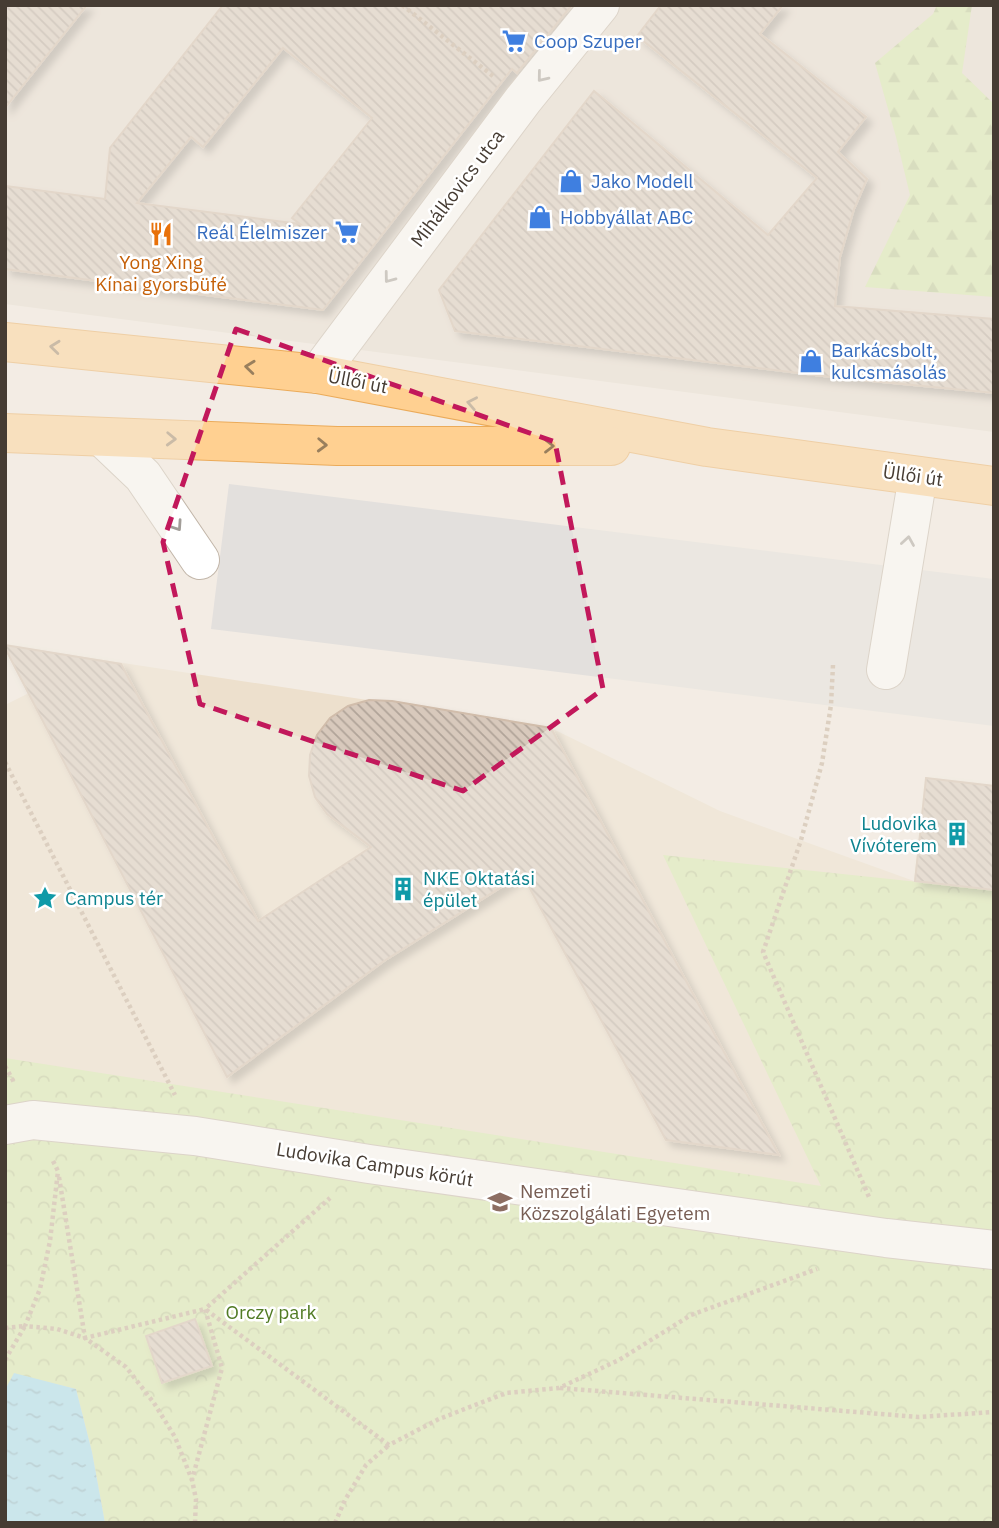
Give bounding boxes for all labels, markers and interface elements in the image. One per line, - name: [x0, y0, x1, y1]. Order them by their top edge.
- supermarket icon: Coop Szuper: [500, 27, 528, 55]
- place label: Coop Szuper: [534, 29, 642, 53]
- one-way arrow: [537, 70, 550, 82]
- street label: Mihálkovics utca: [405, 124, 509, 252]
- shop icon: Jako Modell: [557, 167, 585, 195]
- place label: Jako Modell: [591, 169, 693, 193]
- shop icon: Hobbyállat ABC: [526, 203, 554, 231]
- place label: Hobbyállat ABC: [560, 205, 694, 229]
- supermarket icon: Reál Élelmiszer: [333, 218, 361, 246]
- restaurant icon: Yong Xing Kínai gyorsbüfé: [147, 220, 175, 248]
- place label: Reál Élelmiszer: [197, 220, 327, 244]
- place label: Yong Xing Kínai gyorsbüfé: [95, 250, 227, 296]
- one-way arrow: [385, 270, 398, 283]
- place label: Barkácsbolt, kulcsmásolás: [831, 338, 947, 384]
- one-way arrow: [49, 340, 60, 355]
- shop icon: Barkácsbolt, kulcsmásolás: [797, 347, 825, 375]
- one-way arrow: [244, 360, 255, 375]
- street label: Üllői út: [326, 363, 390, 399]
- one-way arrow: [466, 396, 478, 411]
- one-way arrow: [166, 432, 177, 447]
- one-way arrow: [317, 438, 328, 453]
- one-way arrow: [545, 438, 555, 454]
- street label: Üllői út: [881, 459, 945, 491]
- one-way arrow: [169, 518, 181, 531]
- one-way arrow: [900, 535, 915, 547]
- place label: Ludovika Vívóterem: [850, 811, 937, 857]
- building icon: Ludovika Vívóterem: [943, 820, 971, 848]
- place label: NKE Oktatási épület: [423, 866, 535, 912]
- building icon: NKE Oktatási épület: [389, 875, 417, 903]
- place icon: Campus tér: [31, 884, 59, 912]
- place label: Campus tér: [65, 886, 163, 910]
- street label: Ludovika Campus körút: [275, 1137, 475, 1191]
- place label: Nemzeti Közszolgálati Egyetem: [520, 1179, 710, 1225]
- school or university icon: Nemzeti Közszolgálati Egyetem: [486, 1188, 514, 1216]
- park label: Orczy park: [226, 1300, 316, 1324]

